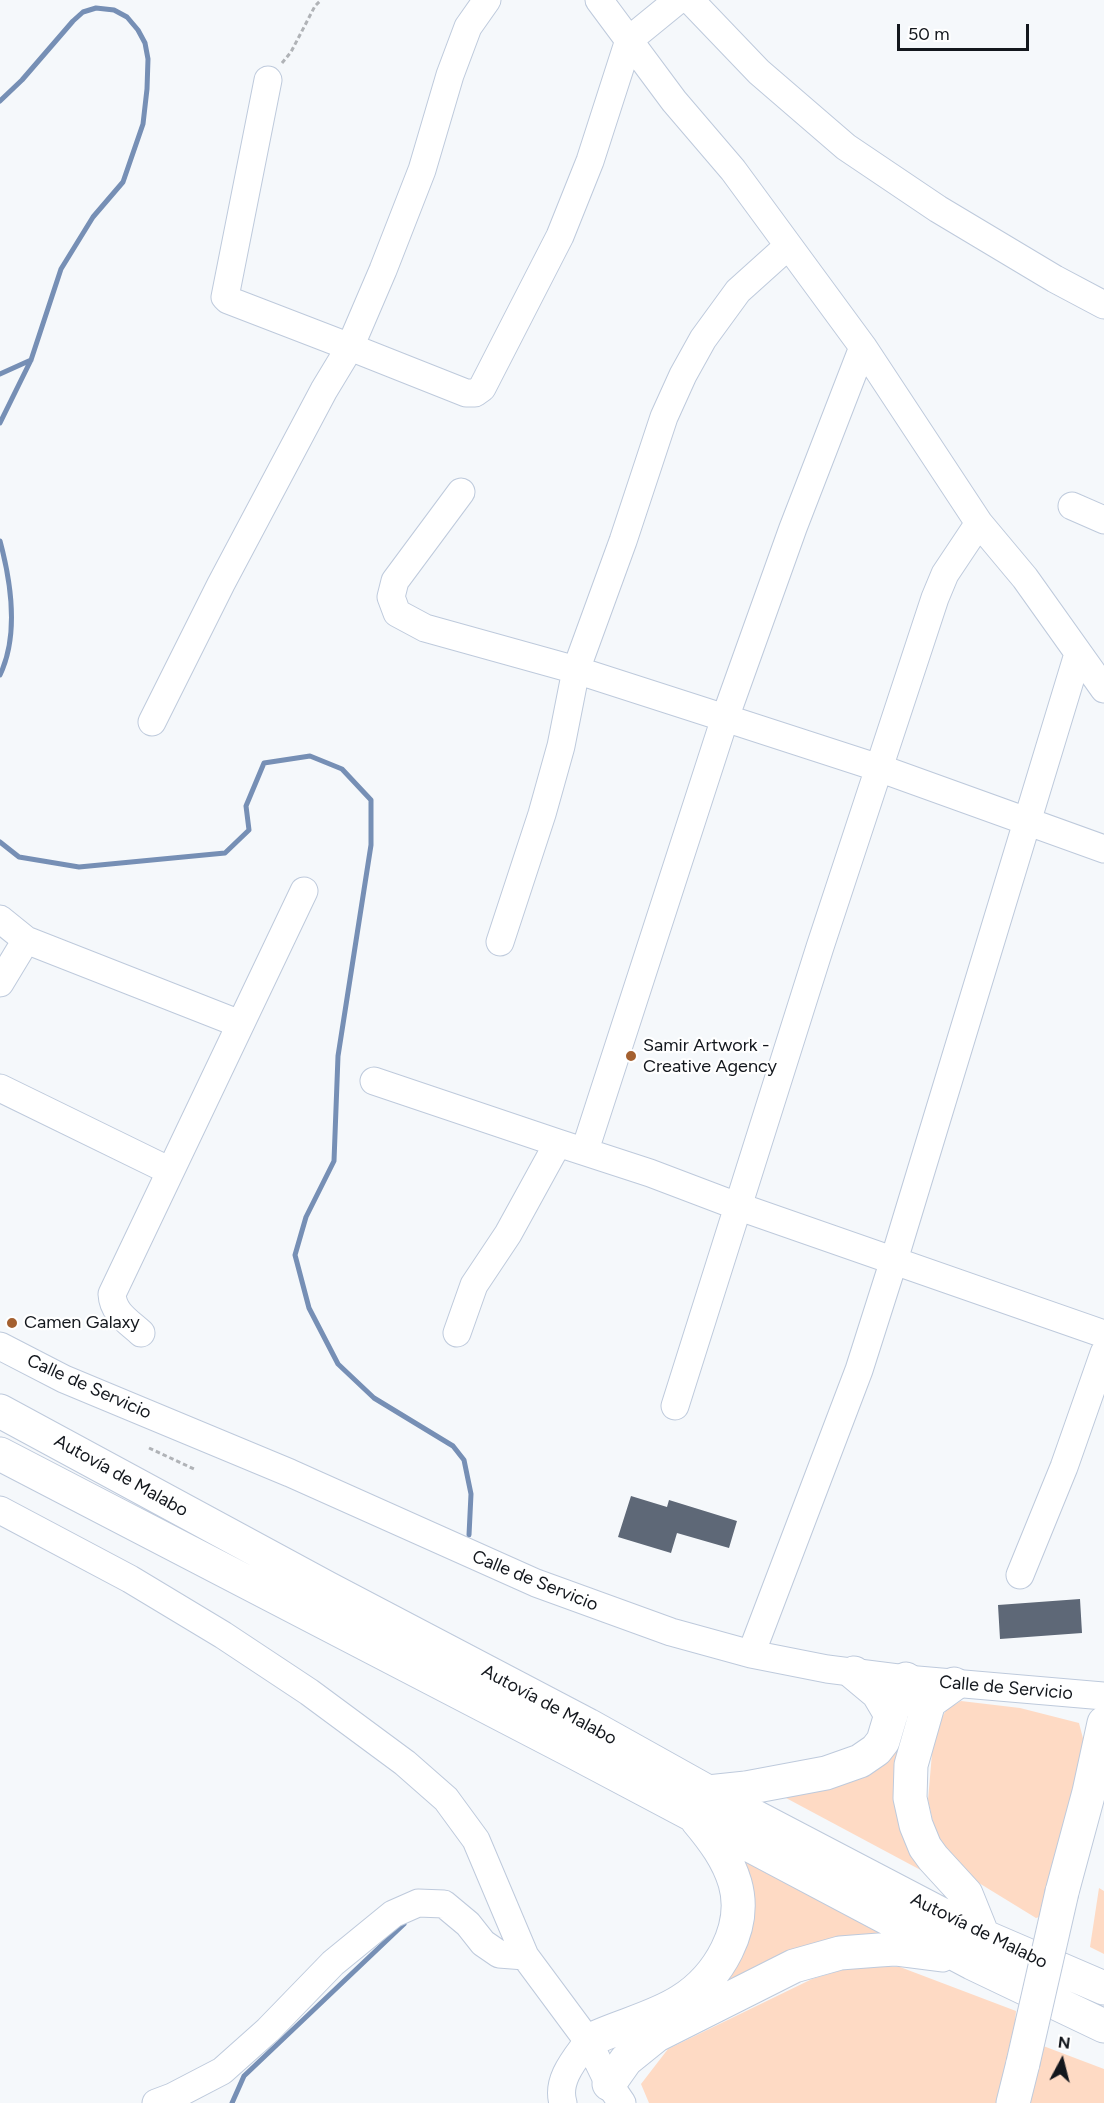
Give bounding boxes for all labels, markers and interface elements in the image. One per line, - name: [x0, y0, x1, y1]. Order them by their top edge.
- scale bar: [900, 12, 1032, 50]
- text: 50 m: [908, 23, 950, 45]
- place label: Samir Artwork - Creative Agency: [643, 1035, 777, 1078]
- marker: Samir Artwork - Creative Agency: [624, 1049, 638, 1063]
- place label: Camen Galaxy: [24, 1312, 140, 1334]
- marker: Camen Galaxy: [5, 1316, 19, 1330]
- street label: Calle de Servicio: [23, 1350, 155, 1424]
- street label: Autovía de Malabo: [50, 1430, 192, 1522]
- street label: Calle de Servicio: [469, 1546, 601, 1616]
- street label: Autovía de Malabo: [478, 1660, 620, 1750]
- street label: Calle de Servicio: [938, 1671, 1074, 1705]
- street label: Autovía de Malabo: [907, 1888, 1051, 1974]
- north arrow: [1032, 2031, 1092, 2091]
- text: N: [1057, 2032, 1072, 2053]

